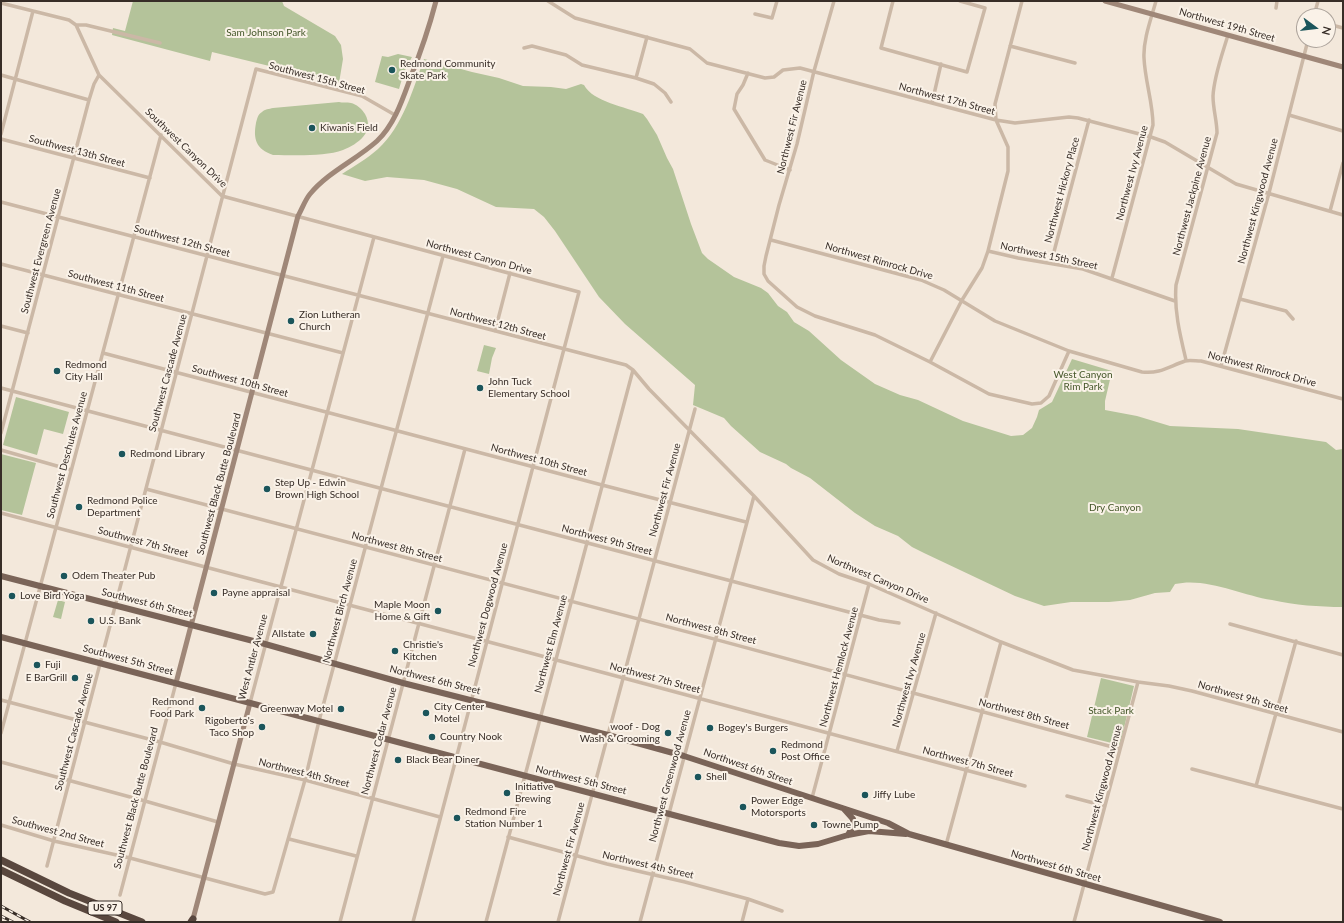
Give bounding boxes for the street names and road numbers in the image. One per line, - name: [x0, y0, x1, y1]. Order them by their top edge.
- street label: Northwest 19th Street: [1178, 6, 1276, 44]
- street label: Southwest 15th Street: [268, 59, 366, 97]
- street label: Northwest Fir Avenue: [774, 79, 810, 175]
- street label: Northwest 17th Street: [898, 80, 996, 118]
- street label: Southwest Canyon Drive: [143, 106, 229, 190]
- street label: Northwest Ivy Avenue: [1114, 124, 1150, 222]
- street label: Southwest 13th Street: [28, 132, 126, 170]
- street label: Northwest Jackpine Avenue: [1170, 135, 1214, 257]
- street label: Northwest Hickory Place: [1042, 136, 1082, 244]
- street label: Northwest Kingwood Avenue: [1235, 137, 1281, 265]
- street label: Southwest Evergreen Avenue: [18, 187, 64, 315]
- street label: Southwest 12th Street: [133, 222, 231, 260]
- street label: Northwest Canyon Drive: [425, 237, 533, 277]
- street label: Northwest Rimrock Drive: [824, 240, 934, 282]
- street label: Northwest 15th Street: [999, 240, 1099, 272]
- street label: Southwest 11th Street: [67, 267, 165, 305]
- street label: Northwest 12th Street: [449, 305, 547, 343]
- street label: Southwest Cascade Avenue: [146, 313, 190, 433]
- street label: Northwest Rimrock Drive: [1207, 349, 1317, 389]
- street label: Southwest 10th Street: [191, 362, 289, 400]
- street label: Southwest Deschutes Avenue: [44, 390, 90, 520]
- street label: Southwest Black Butte Boulevard: [194, 412, 244, 556]
- street label: Northwest 10th Street: [490, 441, 588, 479]
- street label: Northwest Fir Avenue: [647, 442, 683, 538]
- street label: Northwest 9th Street: [560, 522, 654, 558]
- street label: Southwest 7th Street: [96, 524, 190, 560]
- street label: Northwest 8th Street: [350, 529, 444, 565]
- street label: Northwest Dogwood Avenue: [466, 542, 510, 668]
- street label: Northwest Canyon Drive: [825, 552, 931, 606]
- street label: Northwest Birch Avenue: [320, 557, 360, 665]
- street label: Southwest 6th Street: [100, 586, 194, 620]
- street label: Northwest Elm Avenue: [532, 593, 570, 695]
- street label: Northwest Hemlock Avenue: [817, 606, 861, 728]
- street label: Northwest 8th Street: [664, 611, 758, 647]
- street label: West Antler Avenue: [236, 613, 270, 701]
- street label: Northwest Ivy Avenue: [890, 631, 928, 729]
- street label: Southwest 5th Street: [81, 642, 175, 678]
- street label: Northwest 7th Street: [608, 660, 702, 696]
- street label: Northwest 6th Street: [388, 663, 482, 697]
- street label: Southwest Cascade Avenue: [52, 672, 96, 792]
- street label: Northwest 9th Street: [1196, 678, 1290, 716]
- street label: Northwest Cedar Avenue: [359, 686, 399, 796]
- street label: Northwest 8th Street: [977, 696, 1071, 732]
- street label: Northwest Greenwood Avenue: [647, 708, 693, 844]
- street label: Northwest Kingwood Avenue: [1079, 724, 1125, 852]
- street label: Southwest Black Butte Boulevard: [111, 726, 161, 870]
- street label: Northwest 7th Street: [921, 744, 1015, 780]
- street label: Northwest 6th Street: [702, 746, 794, 788]
- street label: Northwest 4th Street: [257, 756, 351, 790]
- street label: Northwest 5th Street: [534, 763, 628, 797]
- street label: Northwest Fir Avenue: [551, 801, 587, 897]
- street label: Southwest 2nd Street: [10, 814, 106, 850]
- street label: Northwest 6th Street: [1009, 847, 1103, 885]
- street label: Northwest 4th Street: [601, 849, 695, 881]
- road number: US 97: [88, 901, 122, 915]

